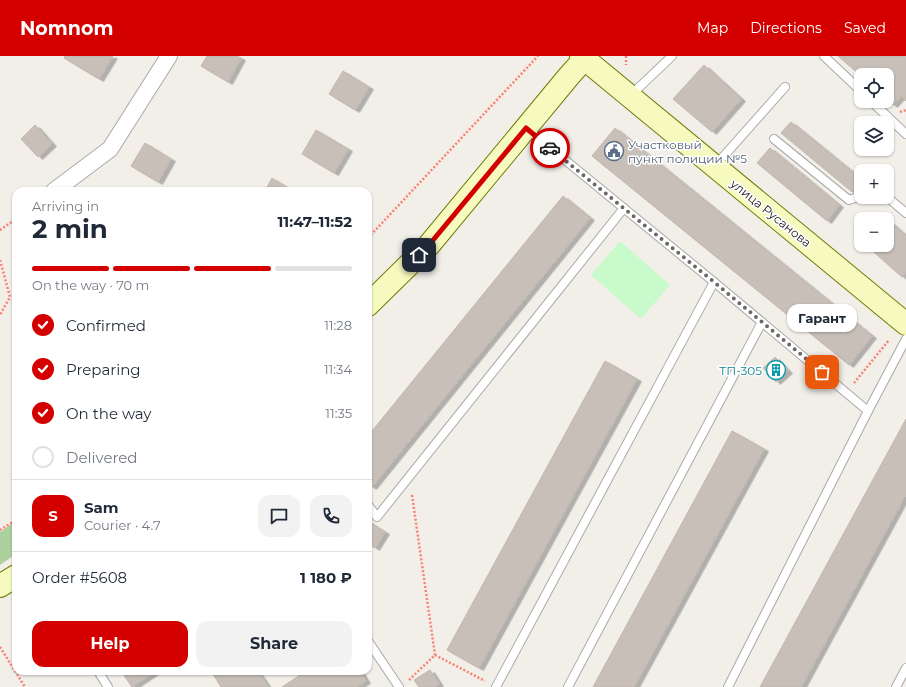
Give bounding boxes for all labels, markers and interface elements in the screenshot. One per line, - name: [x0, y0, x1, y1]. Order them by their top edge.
- text: Nomnom: [20, 17, 113, 40]
- text: Map: [697, 19, 728, 37]
- text: Directions: [750, 19, 822, 37]
- text: Saved: [844, 19, 886, 37]
- map controls: [854, 68, 894, 252]
- button: locate: [854, 68, 894, 108]
- button: layers: [854, 116, 894, 156]
- courier: [530, 128, 570, 168]
- icon: car: [539, 137, 561, 159]
- place label: Участковый пункт полиции №5: [628, 137, 747, 166]
- public building icon: Участковый пункт полиции №5: [603, 140, 625, 162]
- button: +: [854, 164, 894, 204]
- street label: улица Русанова: [727, 175, 814, 250]
- text: Arriving in: [32, 198, 99, 214]
- text: 11:47–11:52: [277, 212, 352, 231]
- button: −: [854, 212, 894, 252]
- text: 2 min: [32, 213, 108, 245]
- pin: [402, 238, 436, 272]
- icon: home: [408, 244, 430, 266]
- text: On the way · 70 m: [32, 277, 149, 293]
- callout: Гарант: [787, 304, 857, 332]
- text: Гарант: [798, 310, 846, 326]
- icon: check: [32, 314, 54, 336]
- text: Confirmed: [66, 316, 146, 335]
- text: 11:28: [324, 317, 352, 333]
- pin: [805, 355, 839, 389]
- icon: check: [32, 358, 54, 380]
- building icon: ТП-305: [765, 359, 787, 381]
- text: Preparing: [66, 360, 141, 379]
- text: 11:34: [324, 361, 352, 377]
- icon: bag: [811, 361, 833, 383]
- place label: ТП-305: [719, 363, 762, 378]
- icon: check: [32, 402, 54, 424]
- text: On the way: [66, 404, 151, 423]
- text: 11:35: [325, 405, 352, 421]
- text: Delivered: [66, 448, 138, 467]
- button: chat: [258, 495, 300, 537]
- button: phone: [310, 495, 352, 537]
- text: Sam: [84, 498, 119, 517]
- text: S: [48, 506, 58, 525]
- text: Courier · 4.7: [84, 517, 161, 533]
- text: Order #5608: [32, 568, 127, 587]
- text: 1 180 ₽: [300, 568, 352, 587]
- button: Help: [32, 621, 188, 667]
- button: Share: [196, 621, 352, 667]

